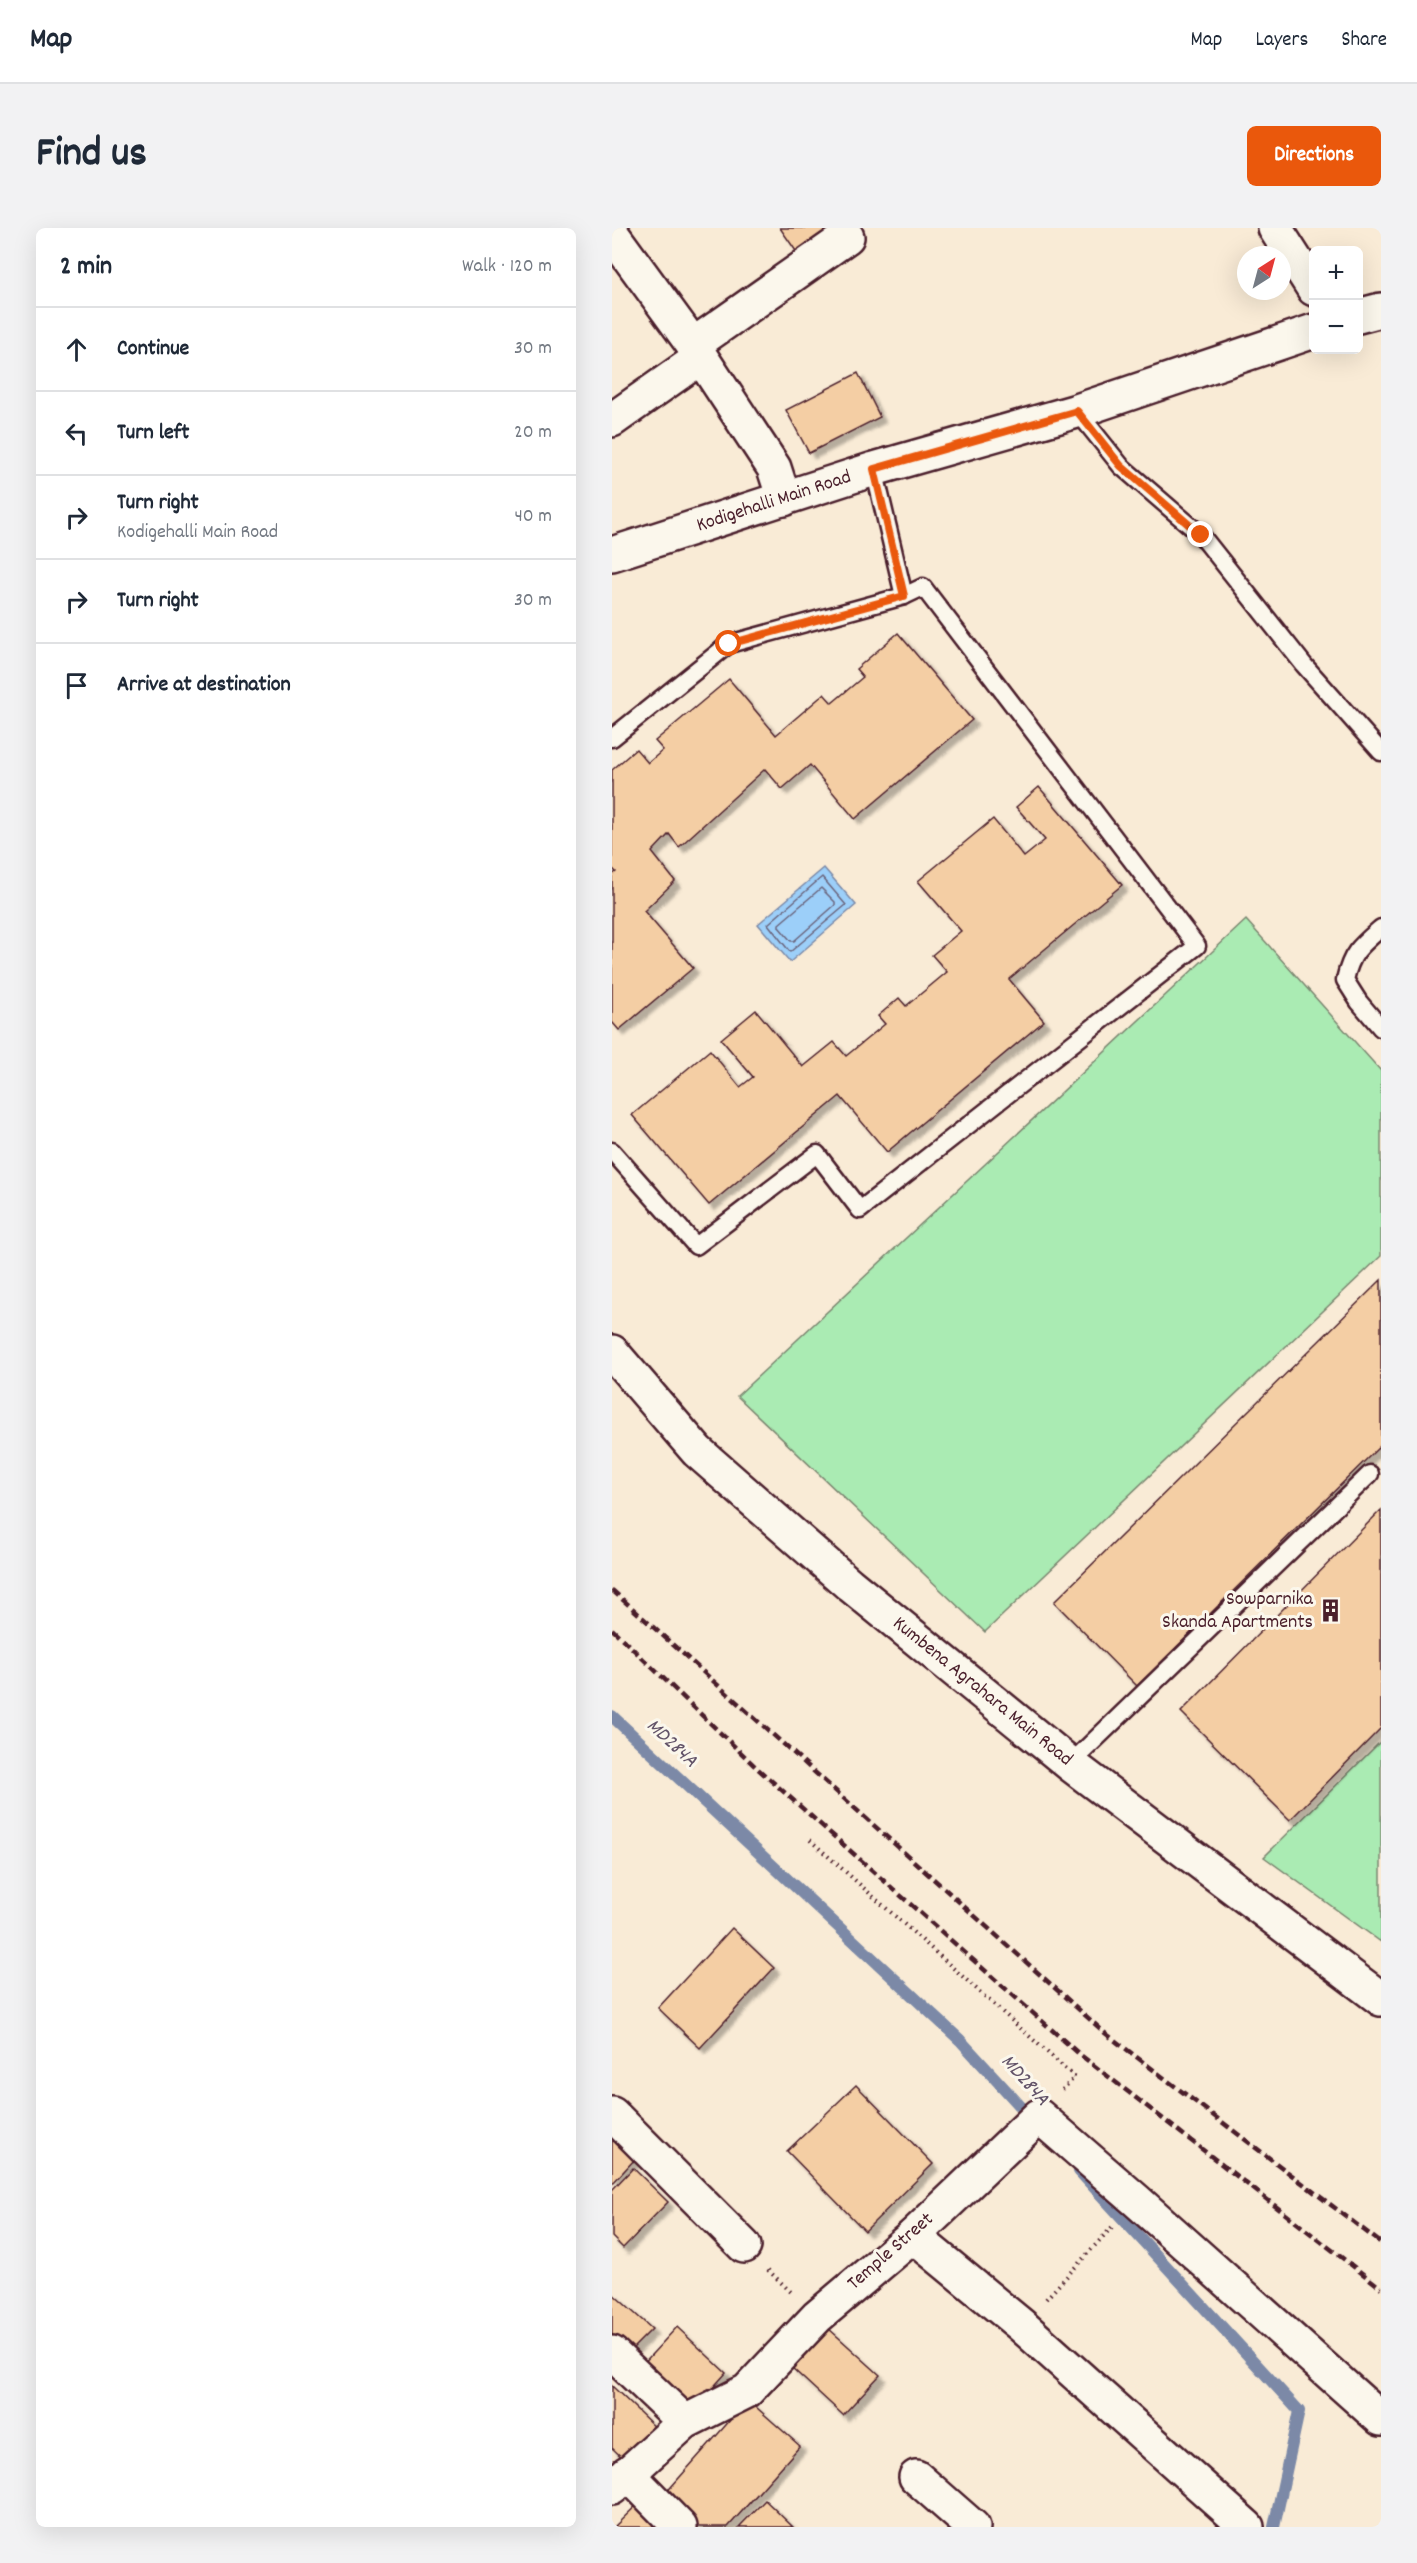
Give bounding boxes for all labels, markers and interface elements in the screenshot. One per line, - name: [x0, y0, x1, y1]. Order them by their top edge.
- text: Map: [30, 21, 72, 61]
- text: Map: [1191, 26, 1222, 56]
- text: Layers: [1255, 26, 1308, 56]
- text: Share: [1341, 26, 1387, 56]
- text: Find us: [36, 126, 147, 186]
- button: Directions: [1247, 126, 1381, 186]
- north arrow: [1237, 246, 1291, 300]
- map controls: [1309, 246, 1363, 354]
- button: +: [1309, 246, 1363, 300]
- text: 2 min: [60, 249, 112, 286]
- text: Walk · 120 m: [462, 253, 552, 281]
- button: −: [1309, 300, 1363, 354]
- icon: ahead: [60, 333, 93, 366]
- text: Continue: [117, 334, 189, 365]
- text: 30 m: [514, 335, 552, 363]
- icon: left: [60, 417, 93, 450]
- text: Turn left: [117, 418, 189, 449]
- text: 20 m: [514, 419, 552, 447]
- street label: Kodigehalli Main Road: [693, 464, 855, 540]
- text: Turn right: [117, 488, 199, 519]
- icon: right: [60, 501, 93, 534]
- text: 40 m: [514, 503, 552, 531]
- text: Kodigehalli Main Road: [117, 519, 278, 547]
- route end: [1187, 521, 1213, 547]
- icon: right: [60, 585, 93, 618]
- text: Turn right: [117, 586, 199, 617]
- text: 30 m: [514, 587, 552, 615]
- route start: [715, 630, 741, 656]
- icon: arrive: [60, 669, 93, 702]
- text: Arrive at destination: [117, 670, 291, 701]
- place label: Sowparnika Skanda Apartments: [1162, 1586, 1314, 1637]
- building icon: Sowparnika Skanda Apartments: [1318, 1598, 1344, 1624]
- street label: Kumbena Agrahara Main Road: [886, 1610, 1078, 1774]
- water label: MD284A: [638, 1712, 704, 1776]
- water label: MD284A: [992, 2048, 1056, 2114]
- street label: Temple Street: [842, 2206, 940, 2298]

